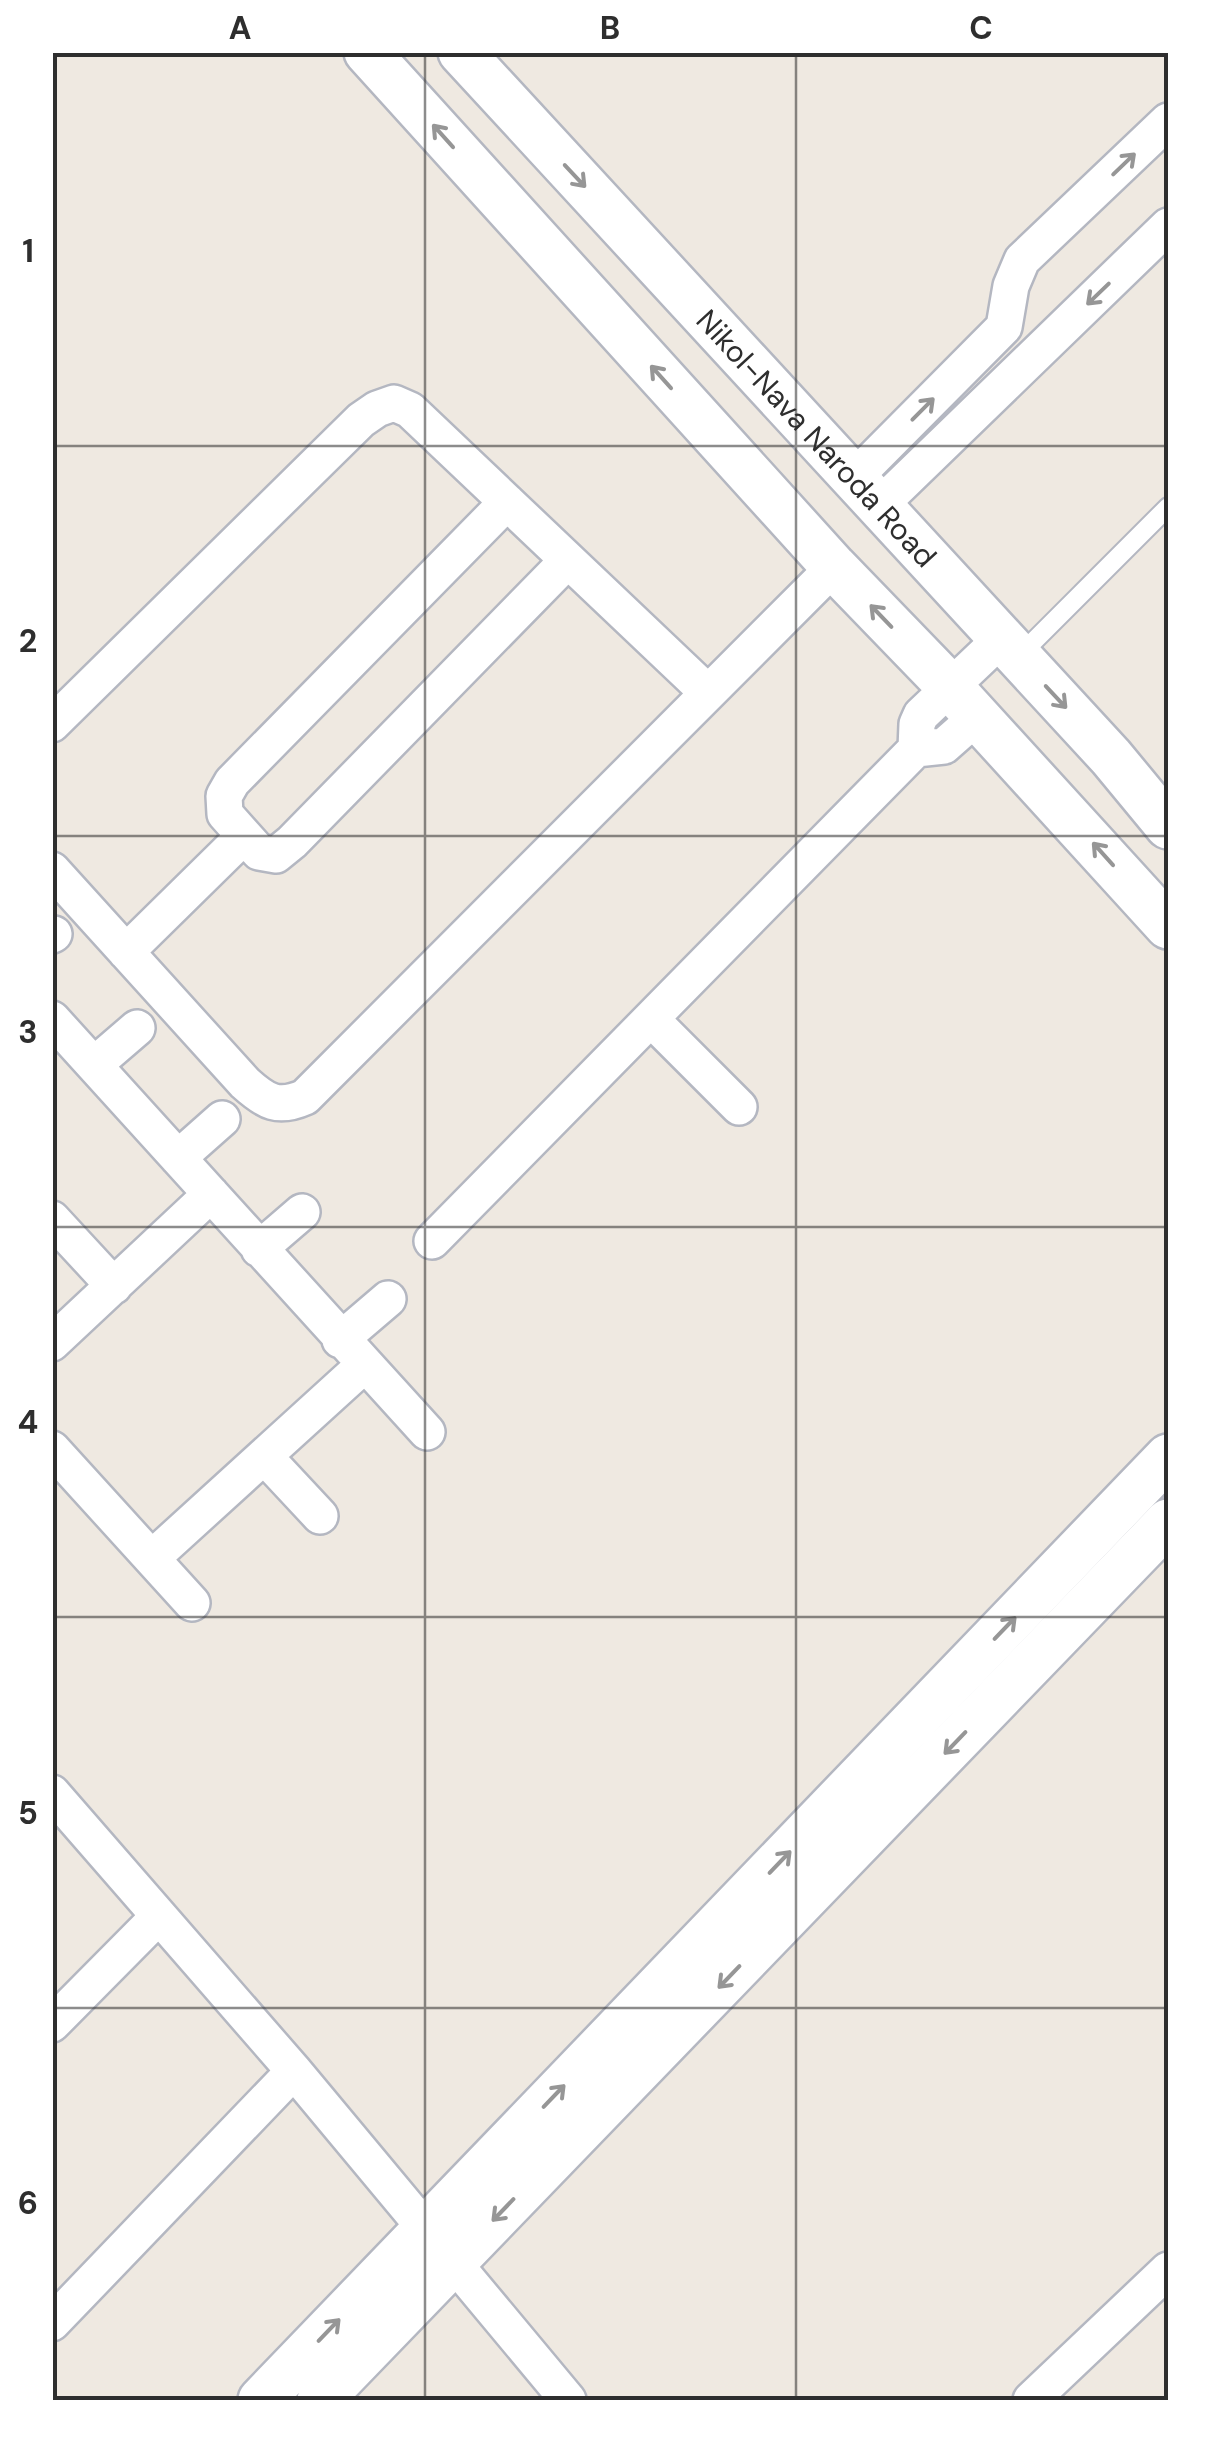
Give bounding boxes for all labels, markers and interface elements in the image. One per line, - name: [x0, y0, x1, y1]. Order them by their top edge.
- text: A: [229, 7, 251, 49]
- text: B: [600, 7, 620, 49]
- text: C: [969, 7, 993, 49]
- one-way arrow: [432, 124, 455, 149]
- one-way arrow: [1111, 152, 1135, 176]
- one-way arrow: [563, 163, 587, 187]
- text: 1: [22, 230, 34, 272]
- one-way arrow: [1087, 282, 1111, 306]
- street label: Nikol-Nava Naroda Road: [688, 301, 945, 575]
- one-way arrow: [650, 365, 673, 390]
- one-way arrow: [911, 398, 935, 422]
- one-way arrow: [870, 604, 893, 629]
- text: 2: [19, 620, 37, 662]
- one-way arrow: [1044, 684, 1067, 709]
- one-way arrow: [1092, 842, 1115, 867]
- text: 3: [18, 1011, 38, 1053]
- text: 4: [18, 1401, 38, 1443]
- one-way arrow: [993, 1616, 1017, 1640]
- one-way arrow: [943, 1731, 967, 1755]
- text: 5: [18, 1792, 38, 1834]
- one-way arrow: [767, 1850, 791, 1874]
- one-way arrow: [717, 1964, 741, 1988]
- one-way arrow: [542, 2085, 566, 2109]
- text: 6: [18, 2182, 38, 2224]
- one-way arrow: [491, 2198, 515, 2222]
- one-way arrow: [317, 2319, 341, 2343]

